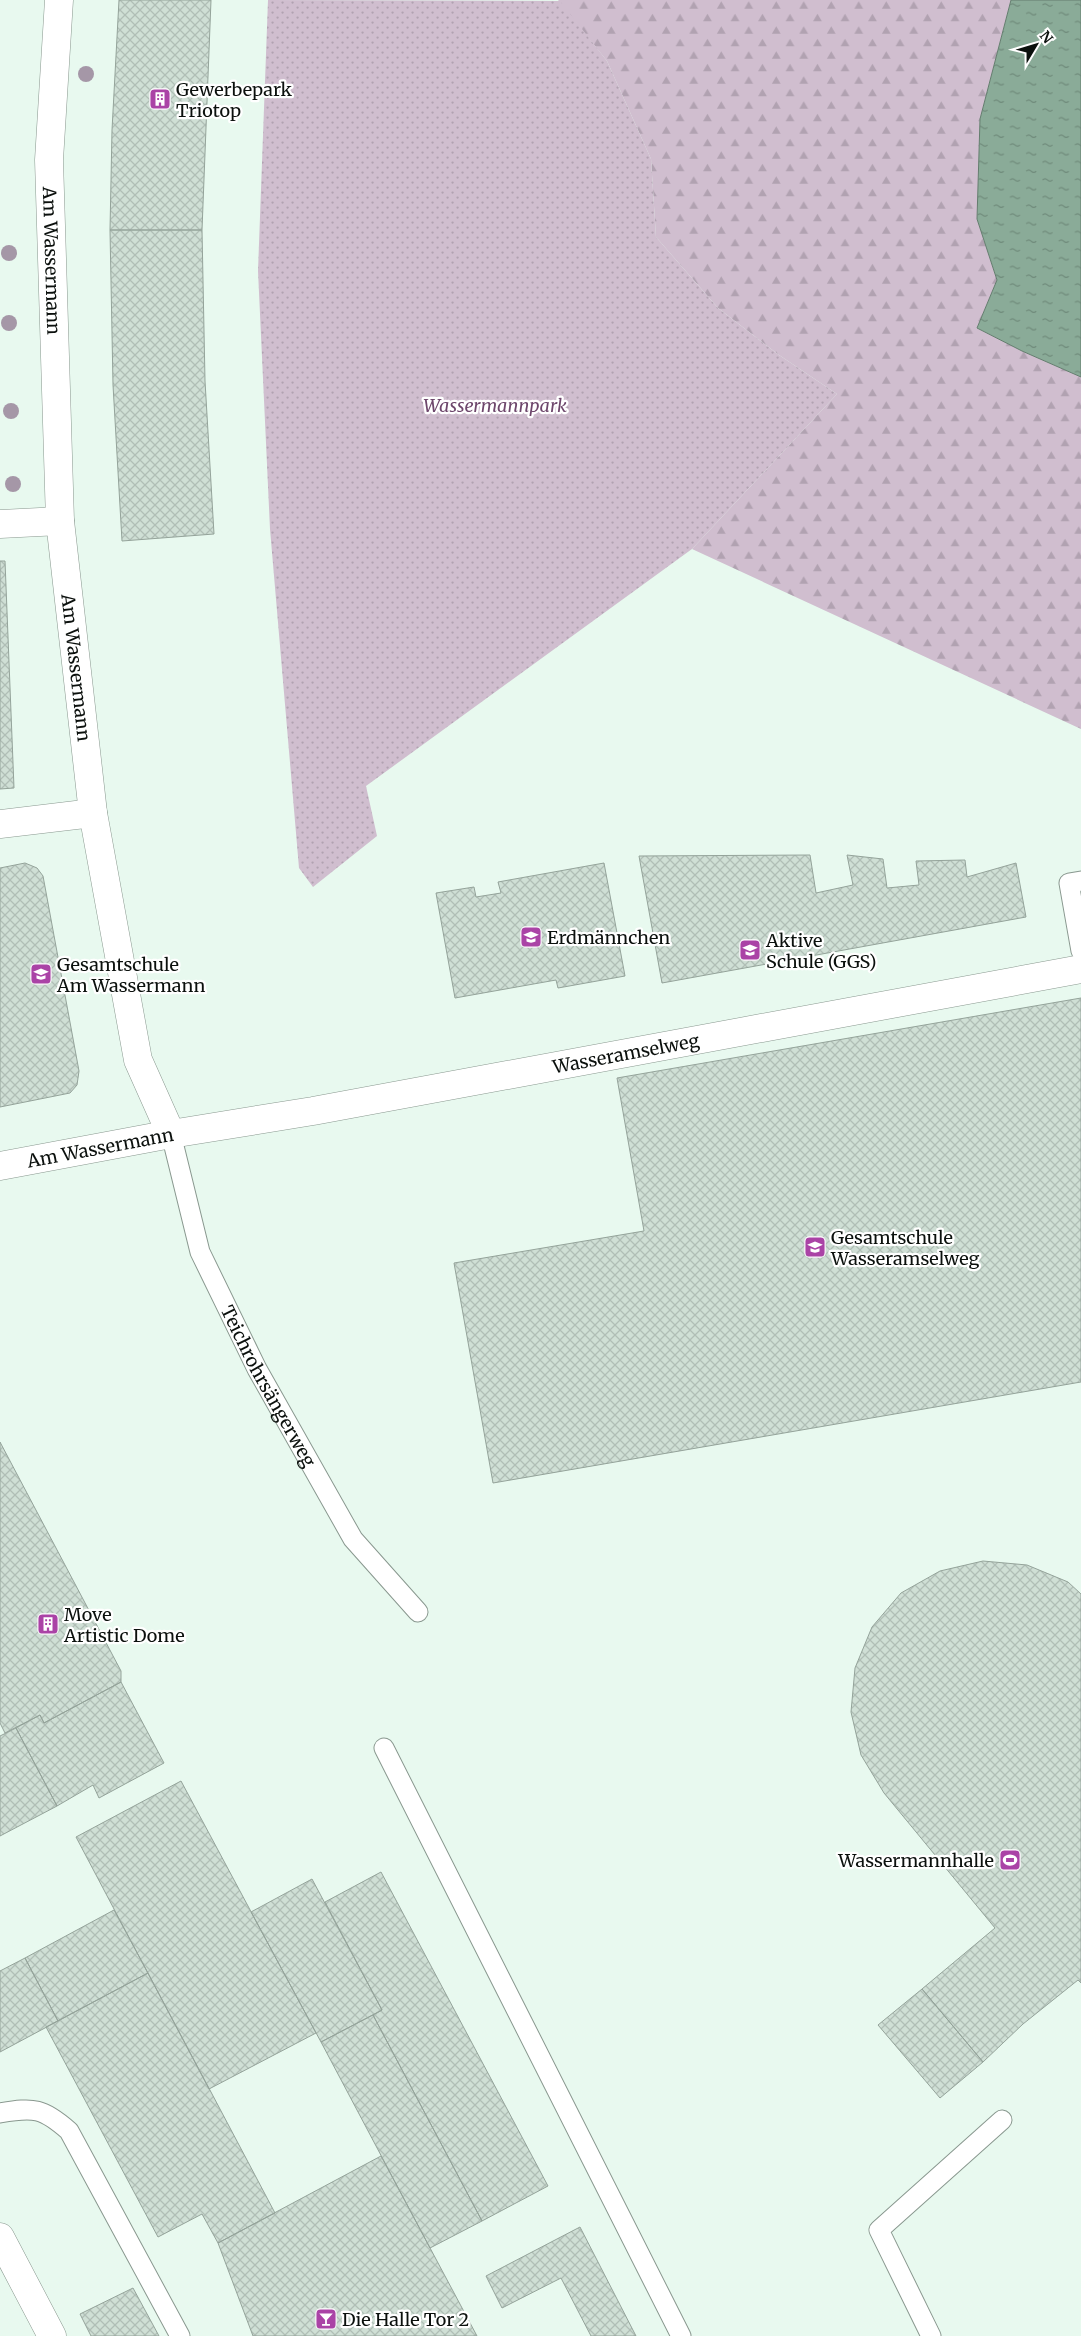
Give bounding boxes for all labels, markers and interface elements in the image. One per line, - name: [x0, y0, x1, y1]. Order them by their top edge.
- north arrow: [1011, 20, 1061, 70]
- text: N: [1036, 27, 1057, 47]
- place label: Gewerbepark Triotop: [176, 78, 293, 122]
- building icon: Gewerbepark Triotop: [148, 87, 172, 111]
- street label: Am Wassermann: [38, 185, 66, 335]
- park label: Wassermannpark: [423, 394, 567, 417]
- street label: Am Wassermann: [57, 592, 96, 743]
- school or university icon: Erdmännchen: [519, 925, 543, 949]
- place label: Erdmännchen: [547, 926, 670, 949]
- place label: Aktive Schule (GGS): [765, 929, 877, 973]
- school or university icon: Aktive Schule (GGS): [738, 938, 762, 962]
- place label: Gesamtschule Am Wassermann: [56, 953, 205, 997]
- school or university icon: Gesamtschule Am Wassermann: [29, 962, 53, 986]
- street label: Wasseramselweg: [550, 1028, 701, 1078]
- street label: Am Wassermann: [24, 1122, 175, 1172]
- place label: Gesamtschule Wasseramselweg: [830, 1226, 980, 1270]
- school or university icon: Gesamtschule Wasseramselweg: [803, 1235, 827, 1259]
- street label: Teichrohrsängerweg: [216, 1301, 321, 1471]
- place label: Move Artistic Dome: [63, 1603, 185, 1647]
- building icon: Move Artistic Dome: [36, 1612, 60, 1636]
- sports icon: Wassermannhalle: [998, 1848, 1022, 1872]
- place label: Wassermannhalle: [837, 1849, 994, 1872]
- bar icon: Die Halle Tor 2: [314, 2307, 338, 2331]
- place label: Die Halle Tor 2: [342, 2308, 469, 2331]

